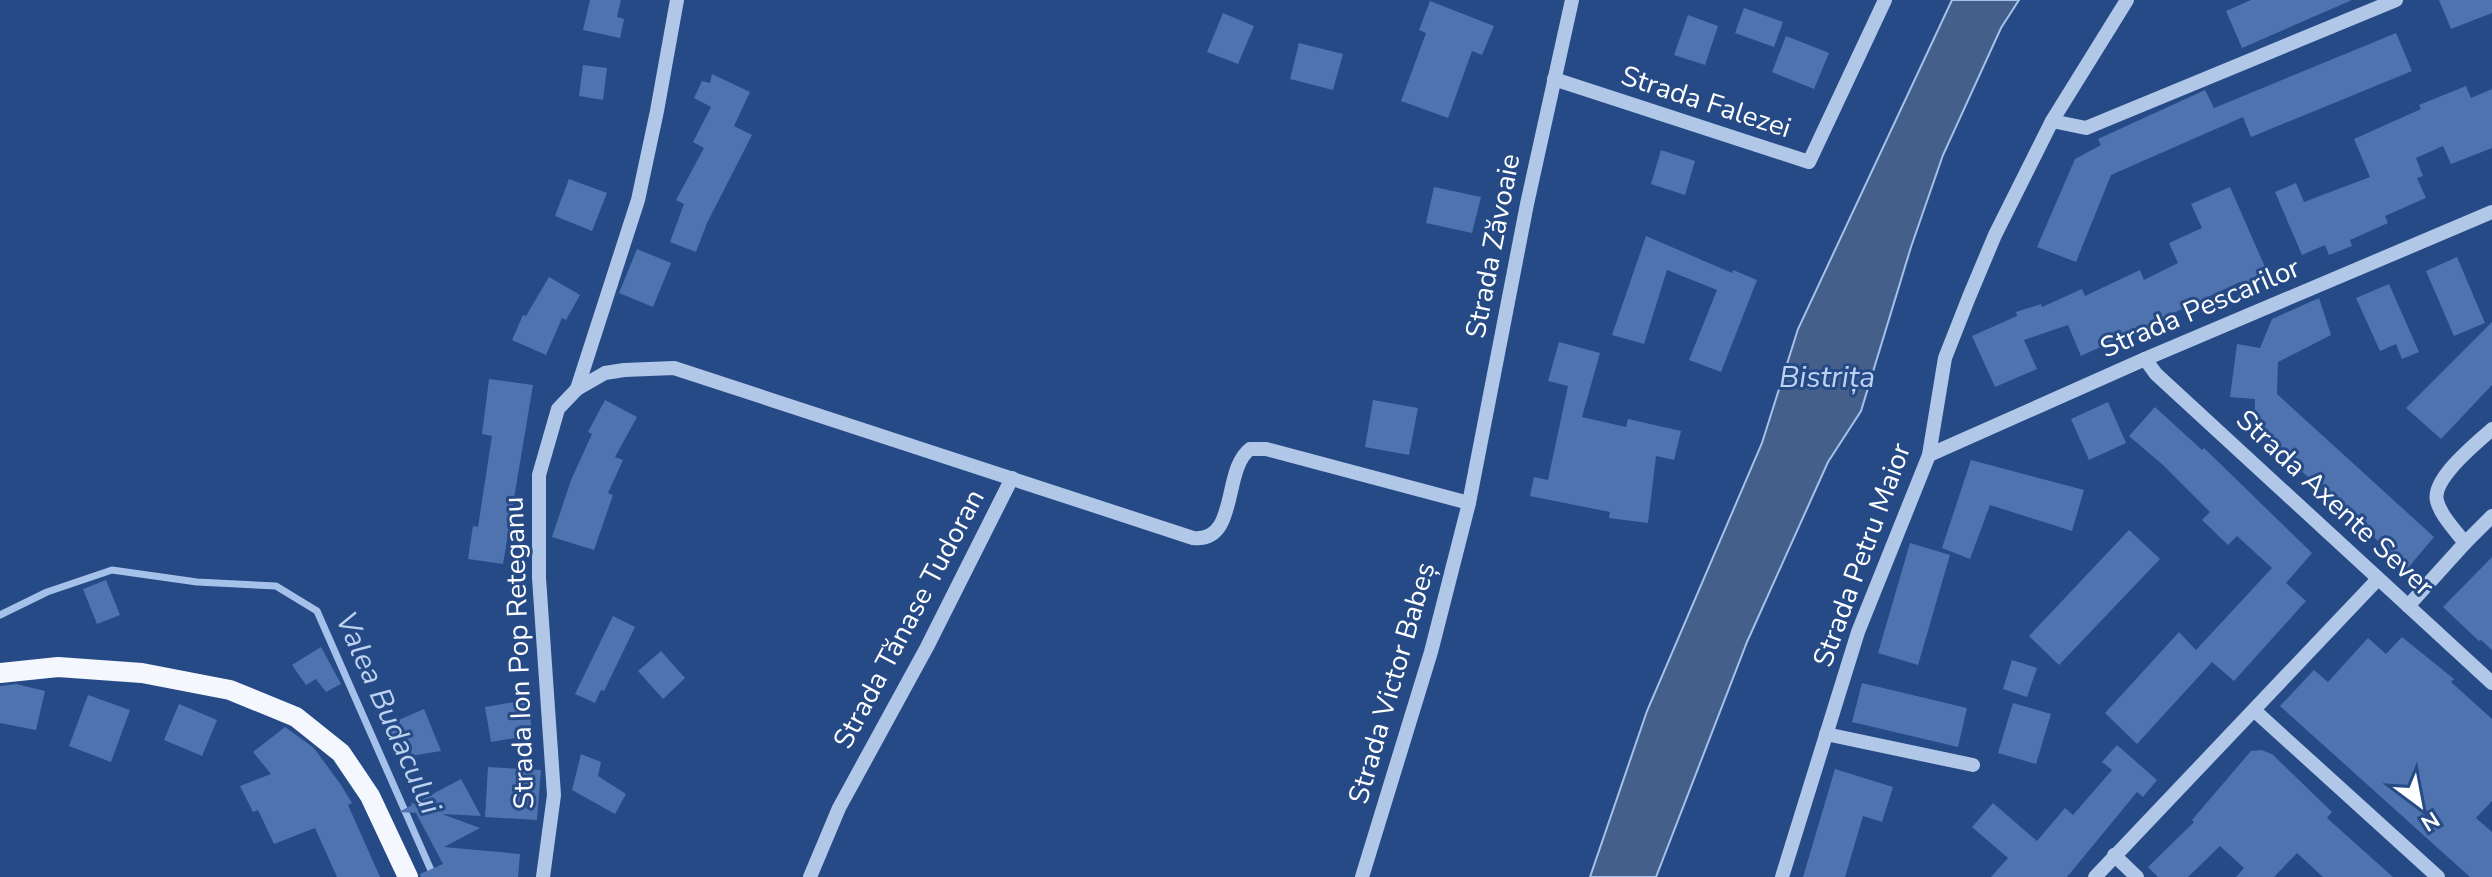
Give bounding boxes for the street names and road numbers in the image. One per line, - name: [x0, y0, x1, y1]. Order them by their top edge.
- street label: Strada Falezei: [1616, 57, 1796, 147]
- street label: Strada Zăvoaie: [1457, 151, 1529, 341]
- street label: Strada Pescarilor: [2094, 249, 2306, 367]
- street label: Strada Axente Sever: [2228, 401, 2442, 605]
- street label: Strada Petru Maior: [1804, 438, 1920, 672]
- street label: Strada Tănase Tudoran: [824, 483, 994, 755]
- street label: Strada Ion Pop Reteganu: [495, 496, 543, 810]
- street label: Strada Victor Babeș: [1339, 558, 1445, 808]

